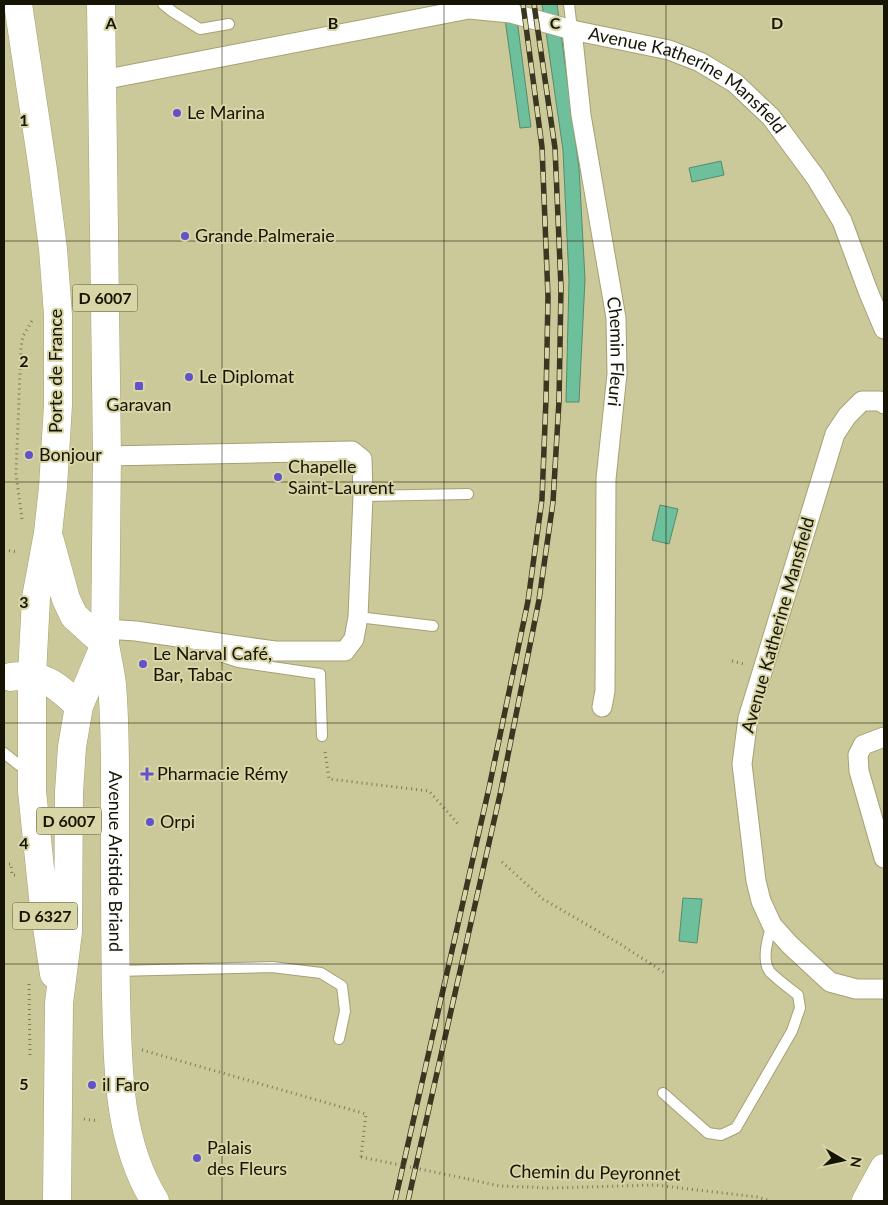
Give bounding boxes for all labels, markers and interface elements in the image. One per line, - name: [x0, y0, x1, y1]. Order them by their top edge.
- text: A: [104, 13, 117, 32]
- text: B: [328, 13, 338, 32]
- text: C: [550, 13, 561, 32]
- text: D: [771, 13, 783, 32]
- street label: Avenue Katherine Mansfield: [587, 22, 791, 137]
- place label: Le Marina: [187, 101, 265, 123]
- marker: Le Marina: [171, 107, 183, 119]
- text: 1: [19, 110, 29, 129]
- place label: Grande Palmeraie: [195, 224, 335, 246]
- marker: Grande Palmeraie: [179, 230, 191, 242]
- road number: D 6007: [72, 284, 138, 312]
- street label: Chemin Fleuri: [602, 295, 629, 408]
- street label: Porte de France: [44, 309, 66, 433]
- text: 2: [19, 351, 29, 370]
- place label: Le Diplomat: [199, 365, 295, 387]
- marker: Le Diplomat: [183, 371, 195, 383]
- marker: Garavan: [133, 380, 145, 392]
- place label: Garavan: [106, 393, 172, 415]
- place label: Bonjour: [39, 443, 102, 465]
- marker: Bonjour: [23, 449, 35, 461]
- place label: Chapelle Saint-Laurent: [288, 455, 395, 498]
- marker: Chapelle Saint-Laurent: [272, 471, 284, 483]
- street label: Avenue Katherine Mansfield: [736, 514, 818, 735]
- text: 3: [19, 592, 29, 611]
- place label: Le Narval Café, Bar, Tabac: [153, 642, 272, 685]
- marker: Le Narval Café, Bar, Tabac: [137, 658, 149, 670]
- place label: Pharmacie Rémy: [157, 762, 289, 784]
- marker: Pharmacie Rémy: [141, 768, 153, 780]
- street label: Avenue Aristide Briand: [105, 771, 127, 952]
- road number: D 6007: [36, 808, 102, 834]
- place label: Orpi: [160, 810, 195, 832]
- marker: Orpi: [144, 816, 156, 828]
- text: 4: [19, 833, 29, 852]
- road number: D 6327: [12, 902, 78, 929]
- place label: il Faro: [102, 1073, 149, 1095]
- text: 5: [19, 1074, 29, 1093]
- marker: il Faro: [86, 1079, 98, 1091]
- north arrow: [818, 1135, 868, 1185]
- place label: Palais des Fleurs: [207, 1136, 287, 1179]
- marker: Palais des Fleurs: [191, 1152, 203, 1164]
- text: N: [847, 1155, 866, 1169]
- street label: Chemin du Peyronnet: [509, 1160, 681, 1185]

